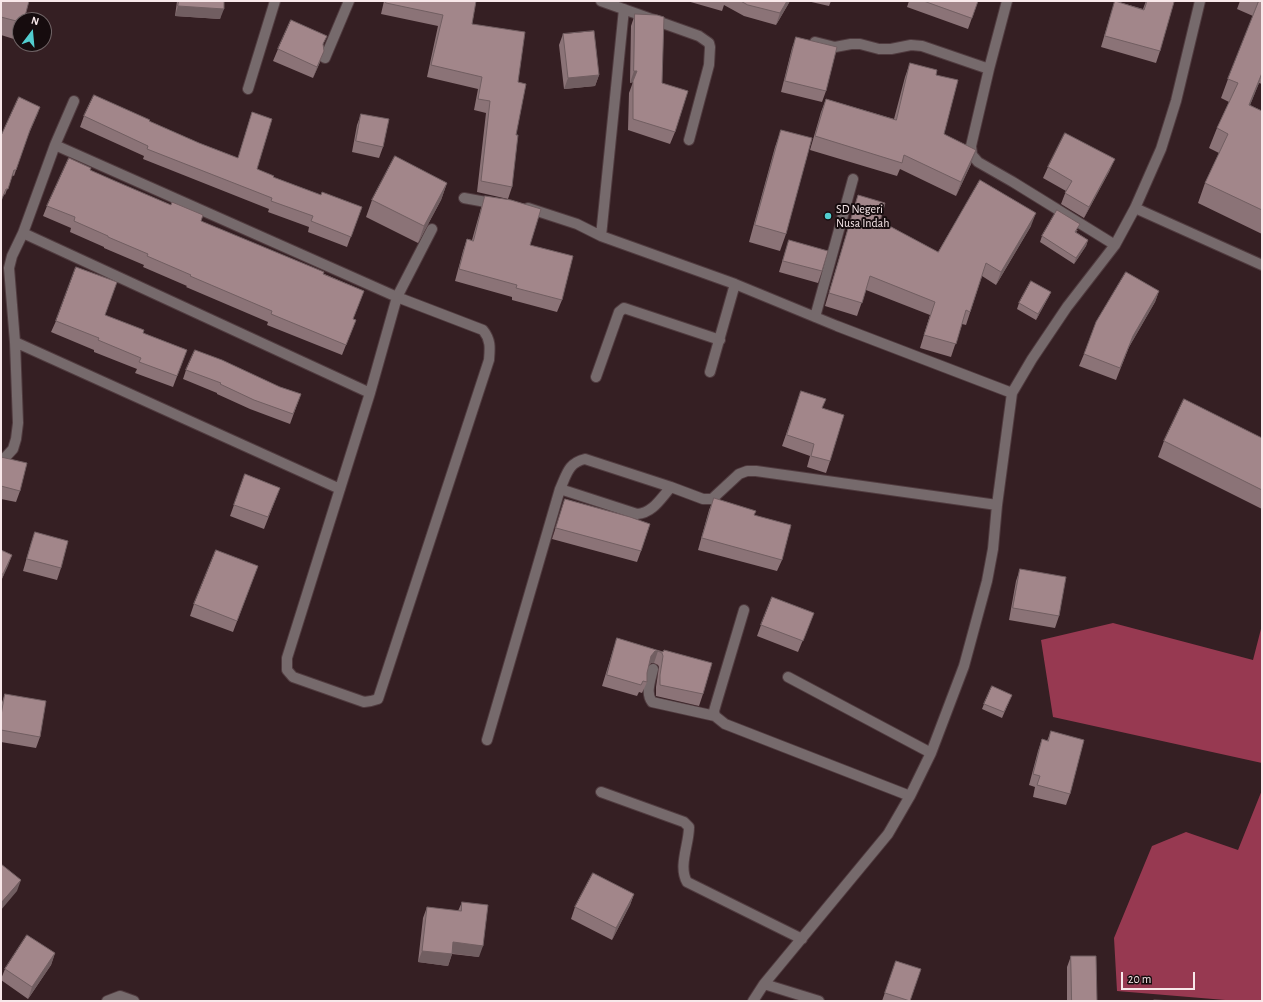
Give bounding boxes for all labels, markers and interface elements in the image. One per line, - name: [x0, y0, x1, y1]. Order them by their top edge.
- north arrow: [12, 12, 52, 52]
- text: N: [30, 15, 40, 27]
- place label: SD Negeri Nusa Indah: [836, 202, 889, 230]
- marker: SD Negeri Nusa Indah: [823, 211, 833, 221]
- scale bar: [1123, 964, 1197, 990]
- text: 20 m: [1128, 973, 1151, 985]

